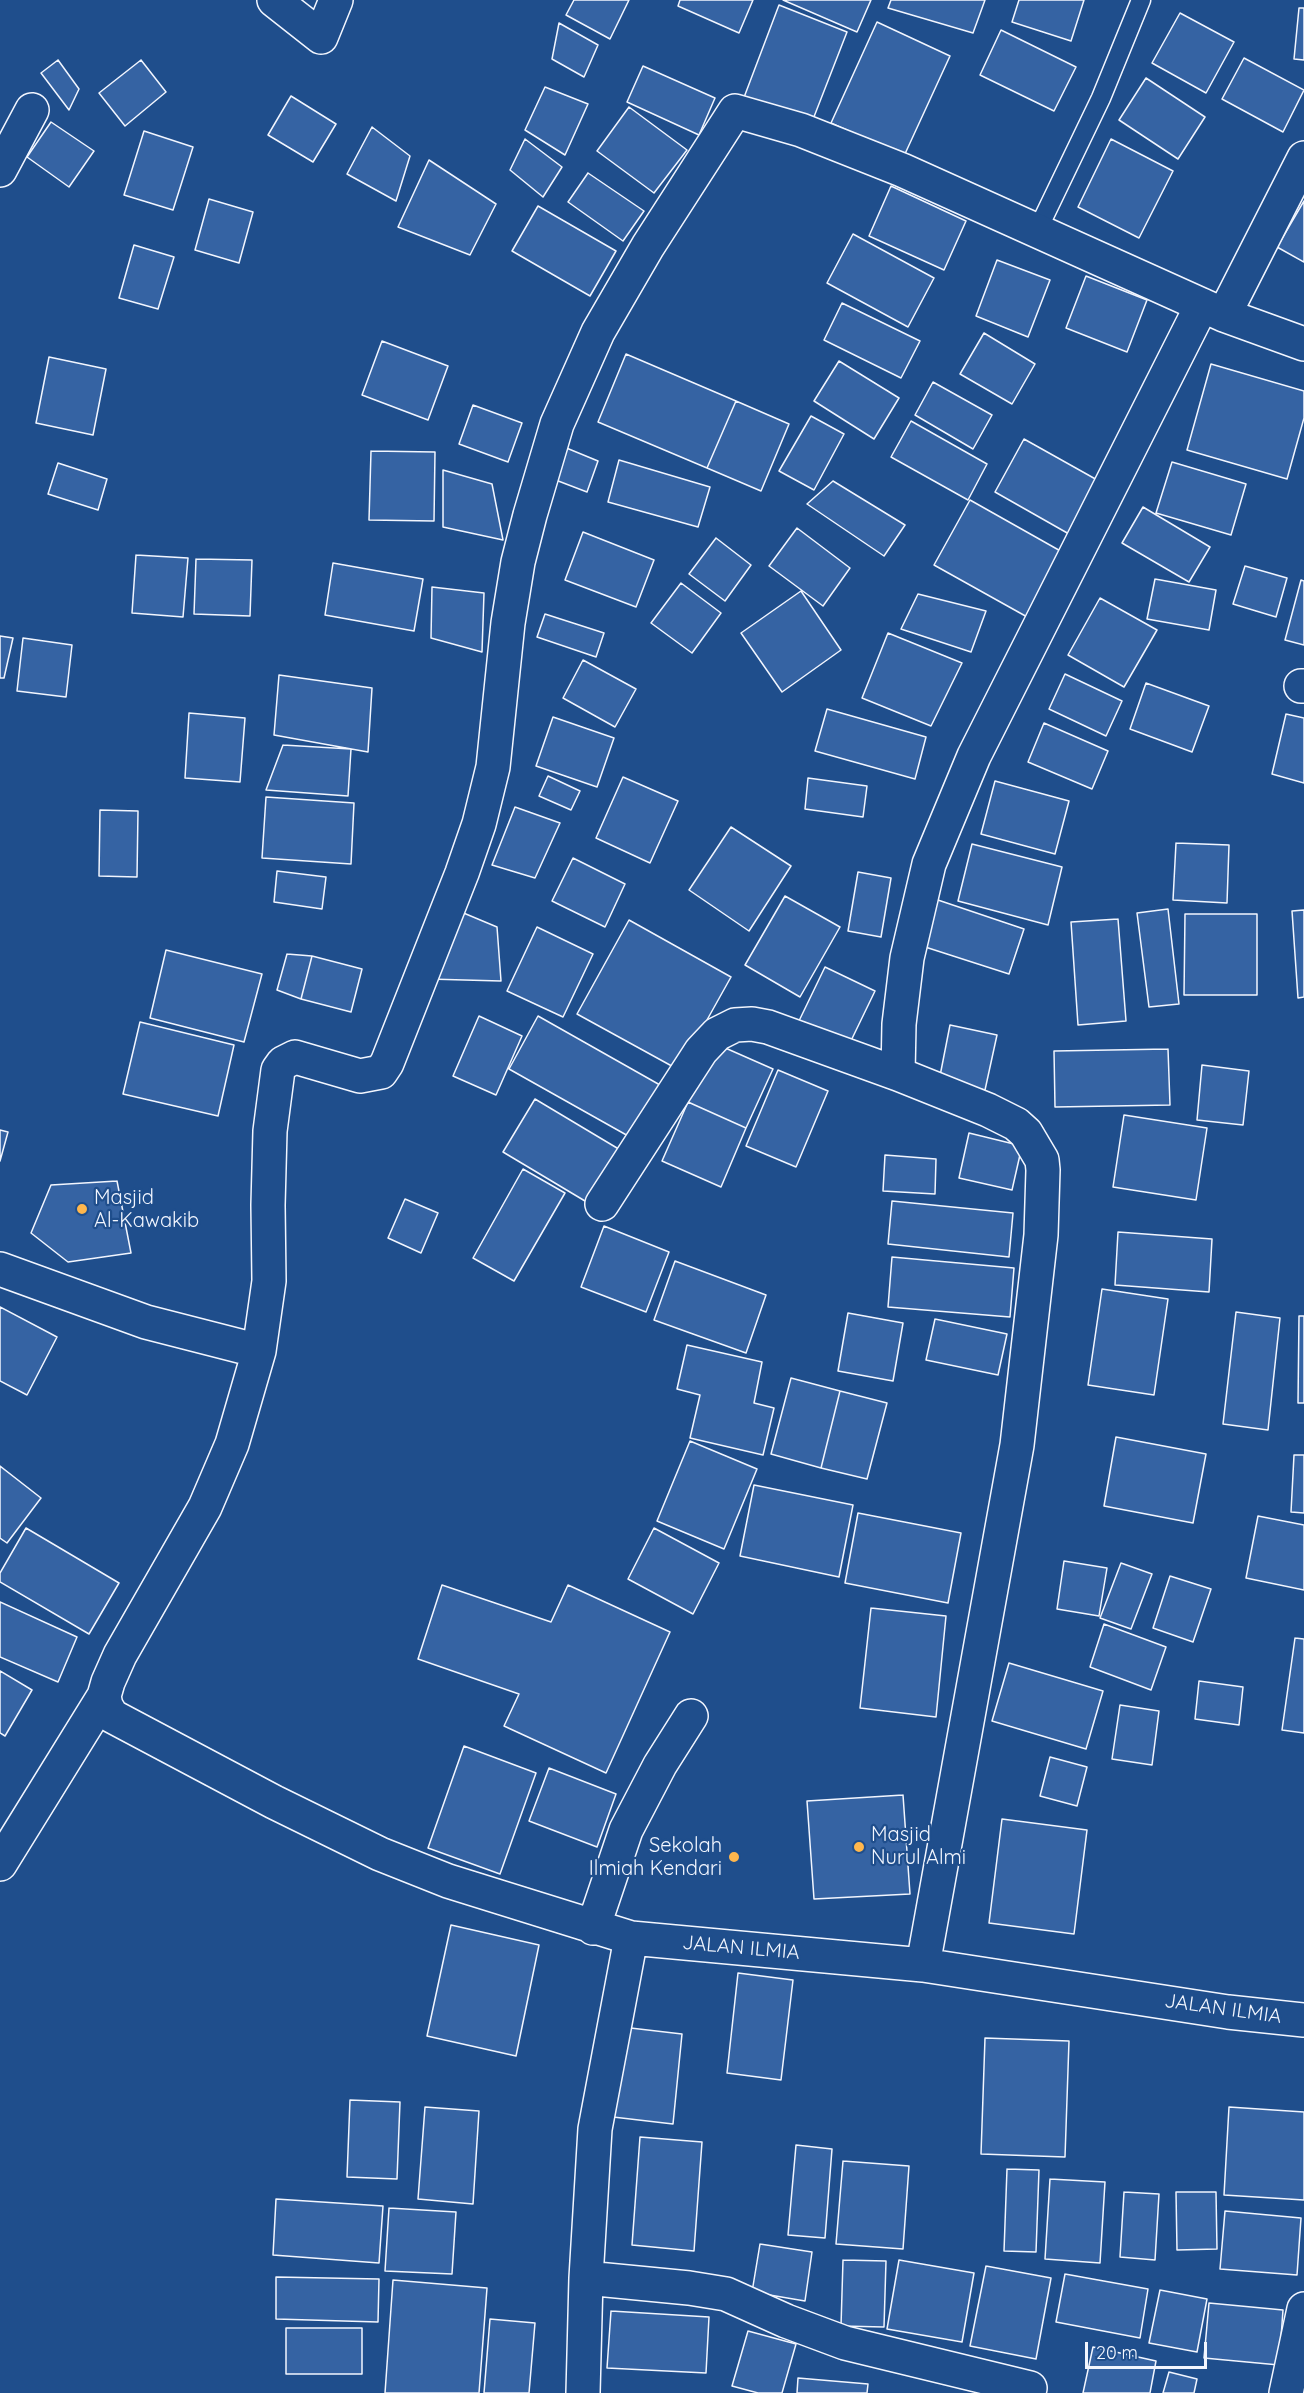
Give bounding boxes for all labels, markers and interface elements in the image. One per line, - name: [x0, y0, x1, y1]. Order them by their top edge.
- place label: Masjid Al-Kawakib: [94, 1186, 199, 1233]
- marker: Masjid Al-Kawakib: [75, 1202, 89, 1216]
- place label: Masjid Nurul Almi: [871, 1823, 966, 1870]
- place label: Sekolah Ilmiah Kendari: [589, 1834, 722, 1881]
- marker: Masjid Nurul Almi: [852, 1840, 866, 1854]
- marker: Sekolah Ilmiah Kendari: [727, 1850, 741, 1864]
- street label: JALAN ILMIA: [681, 1931, 801, 1965]
- street label: JALAN ILMIA: [1163, 1989, 1283, 2029]
- scale bar: [1088, 2330, 1210, 2368]
- text: 20 m: [1096, 2341, 1138, 2364]

